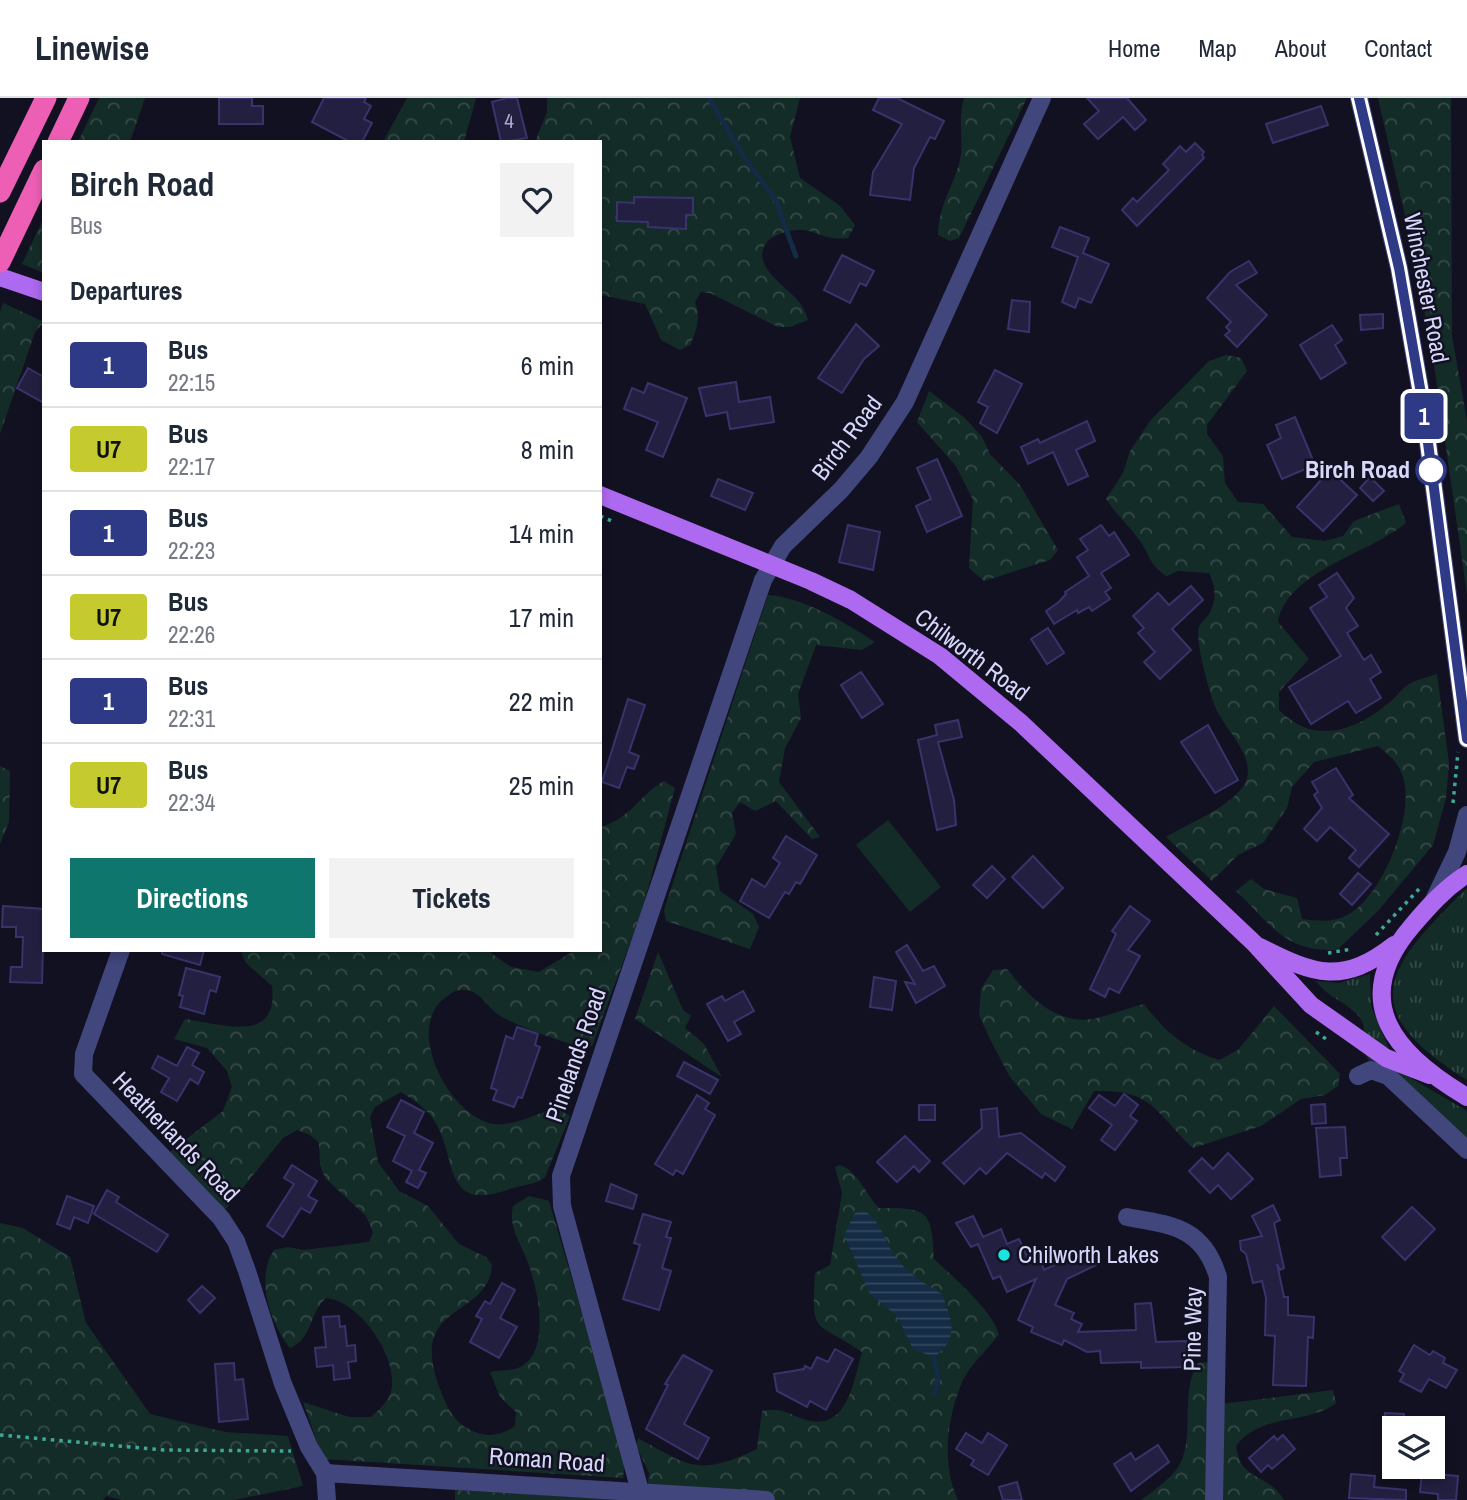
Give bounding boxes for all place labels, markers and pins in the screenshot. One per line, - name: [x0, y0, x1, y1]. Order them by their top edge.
- place label: Birch Road: [1305, 453, 1410, 485]
- marker: Birch Road: [1416, 455, 1446, 485]
- place label: Chilworth Lakes: [1018, 1238, 1159, 1270]
- marker: Chilworth Lakes: [996, 1247, 1012, 1263]

